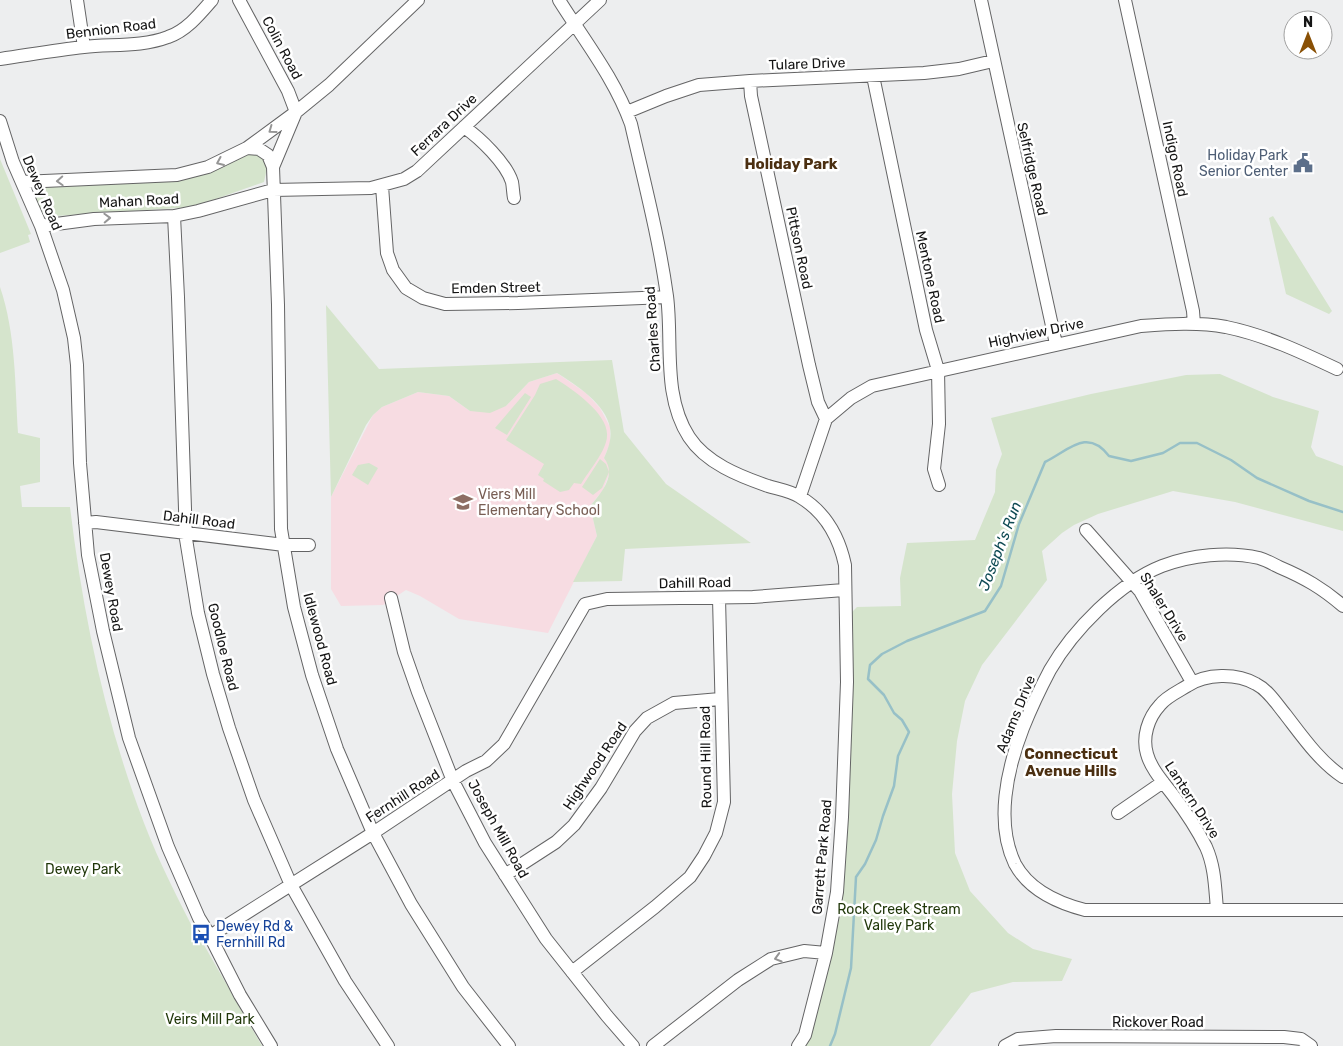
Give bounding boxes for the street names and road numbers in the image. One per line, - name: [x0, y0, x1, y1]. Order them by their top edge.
- street label: Colin Road: [258, 13, 306, 83]
- street label: Bennion Road: [65, 15, 157, 43]
- street label: Tulare Drive: [768, 54, 846, 74]
- street label: Ferrara Drive: [407, 90, 481, 160]
- street label: Indigo Road: [1159, 120, 1191, 198]
- street label: Selfridge Road: [1013, 121, 1051, 217]
- street label: Dewey Road: [19, 153, 65, 233]
- street label: Mahan Road: [99, 190, 179, 212]
- street label: Pittson Road: [782, 205, 816, 291]
- street label: Mentone Road: [912, 229, 948, 325]
- street label: Emden Street: [451, 279, 541, 297]
- street label: Charles Road: [642, 286, 664, 372]
- street label: Highview Drive: [987, 315, 1085, 351]
- street label: Dahill Road: [162, 507, 236, 533]
- street label: Dewey Road: [96, 551, 126, 633]
- street label: Shaler Drive: [1136, 569, 1192, 645]
- street label: Dahill Road: [659, 574, 731, 592]
- street label: Idlewood Road: [299, 591, 341, 687]
- street label: Goodloe Road: [204, 601, 242, 693]
- street label: Adams Drive: [993, 673, 1039, 755]
- street label: Round Hill Road: [697, 706, 715, 808]
- street label: Highwood Road: [559, 719, 631, 813]
- street label: Lantern Drive: [1161, 758, 1223, 842]
- street label: Fernhill Road: [363, 766, 443, 826]
- street label: Joseph Mill Road: [464, 777, 532, 881]
- street label: Garrett Park Road: [808, 799, 836, 915]
- street label: Rickover Road: [1112, 1014, 1204, 1031]

